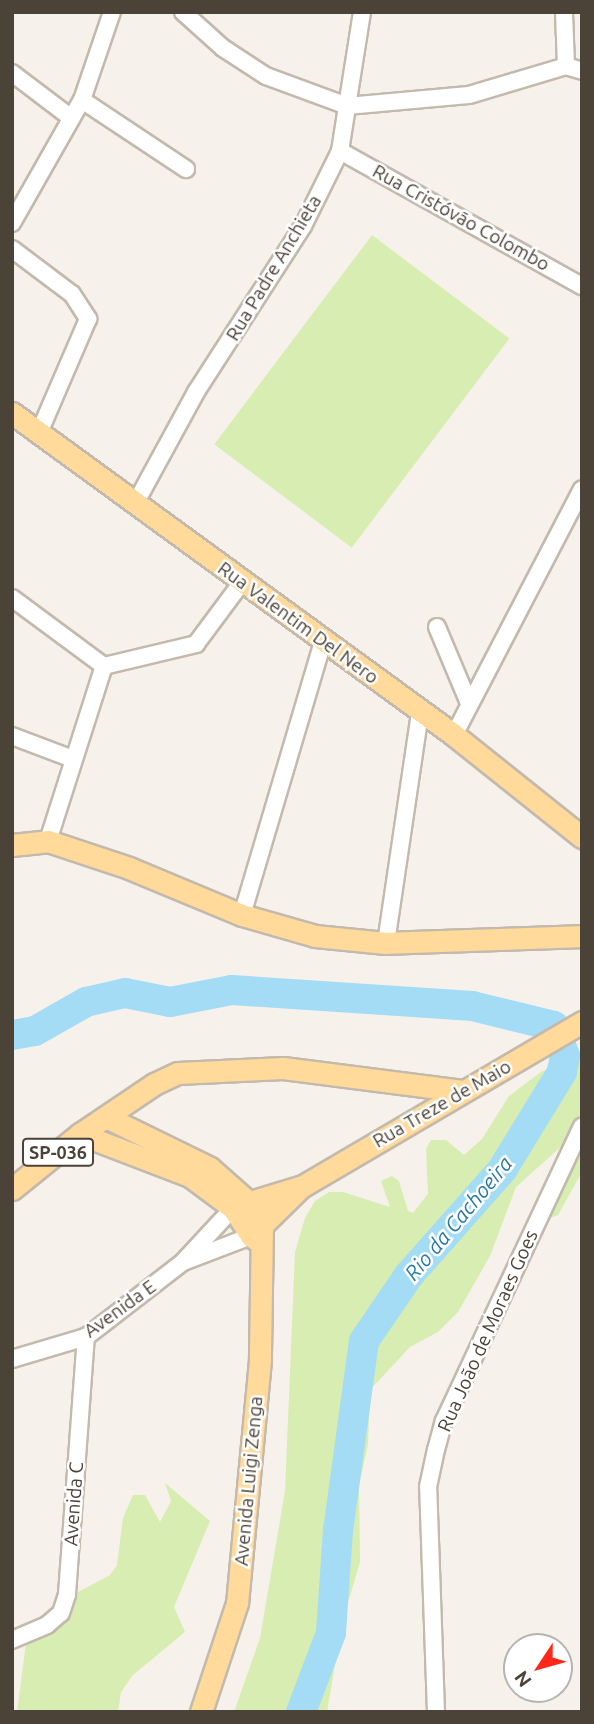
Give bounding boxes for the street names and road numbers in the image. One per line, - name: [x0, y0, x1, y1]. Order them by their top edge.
- street label: Rua Cristóvão Colombo: [368, 160, 554, 276]
- street label: Rua Padre Anchieta: [221, 191, 327, 345]
- street label: Rua Valentim Del Nero: [213, 557, 383, 689]
- street label: Rua Treze de Maio: [369, 1055, 515, 1153]
- road number: SP-036: [21, 1138, 95, 1167]
- street label: Rua João de Moraes Goes: [433, 1227, 543, 1435]
- street label: Avenida E: [80, 1275, 160, 1343]
- street label: Avenida Luigi Zenga: [230, 1395, 268, 1567]
- street label: Avenida C: [60, 1461, 88, 1547]

